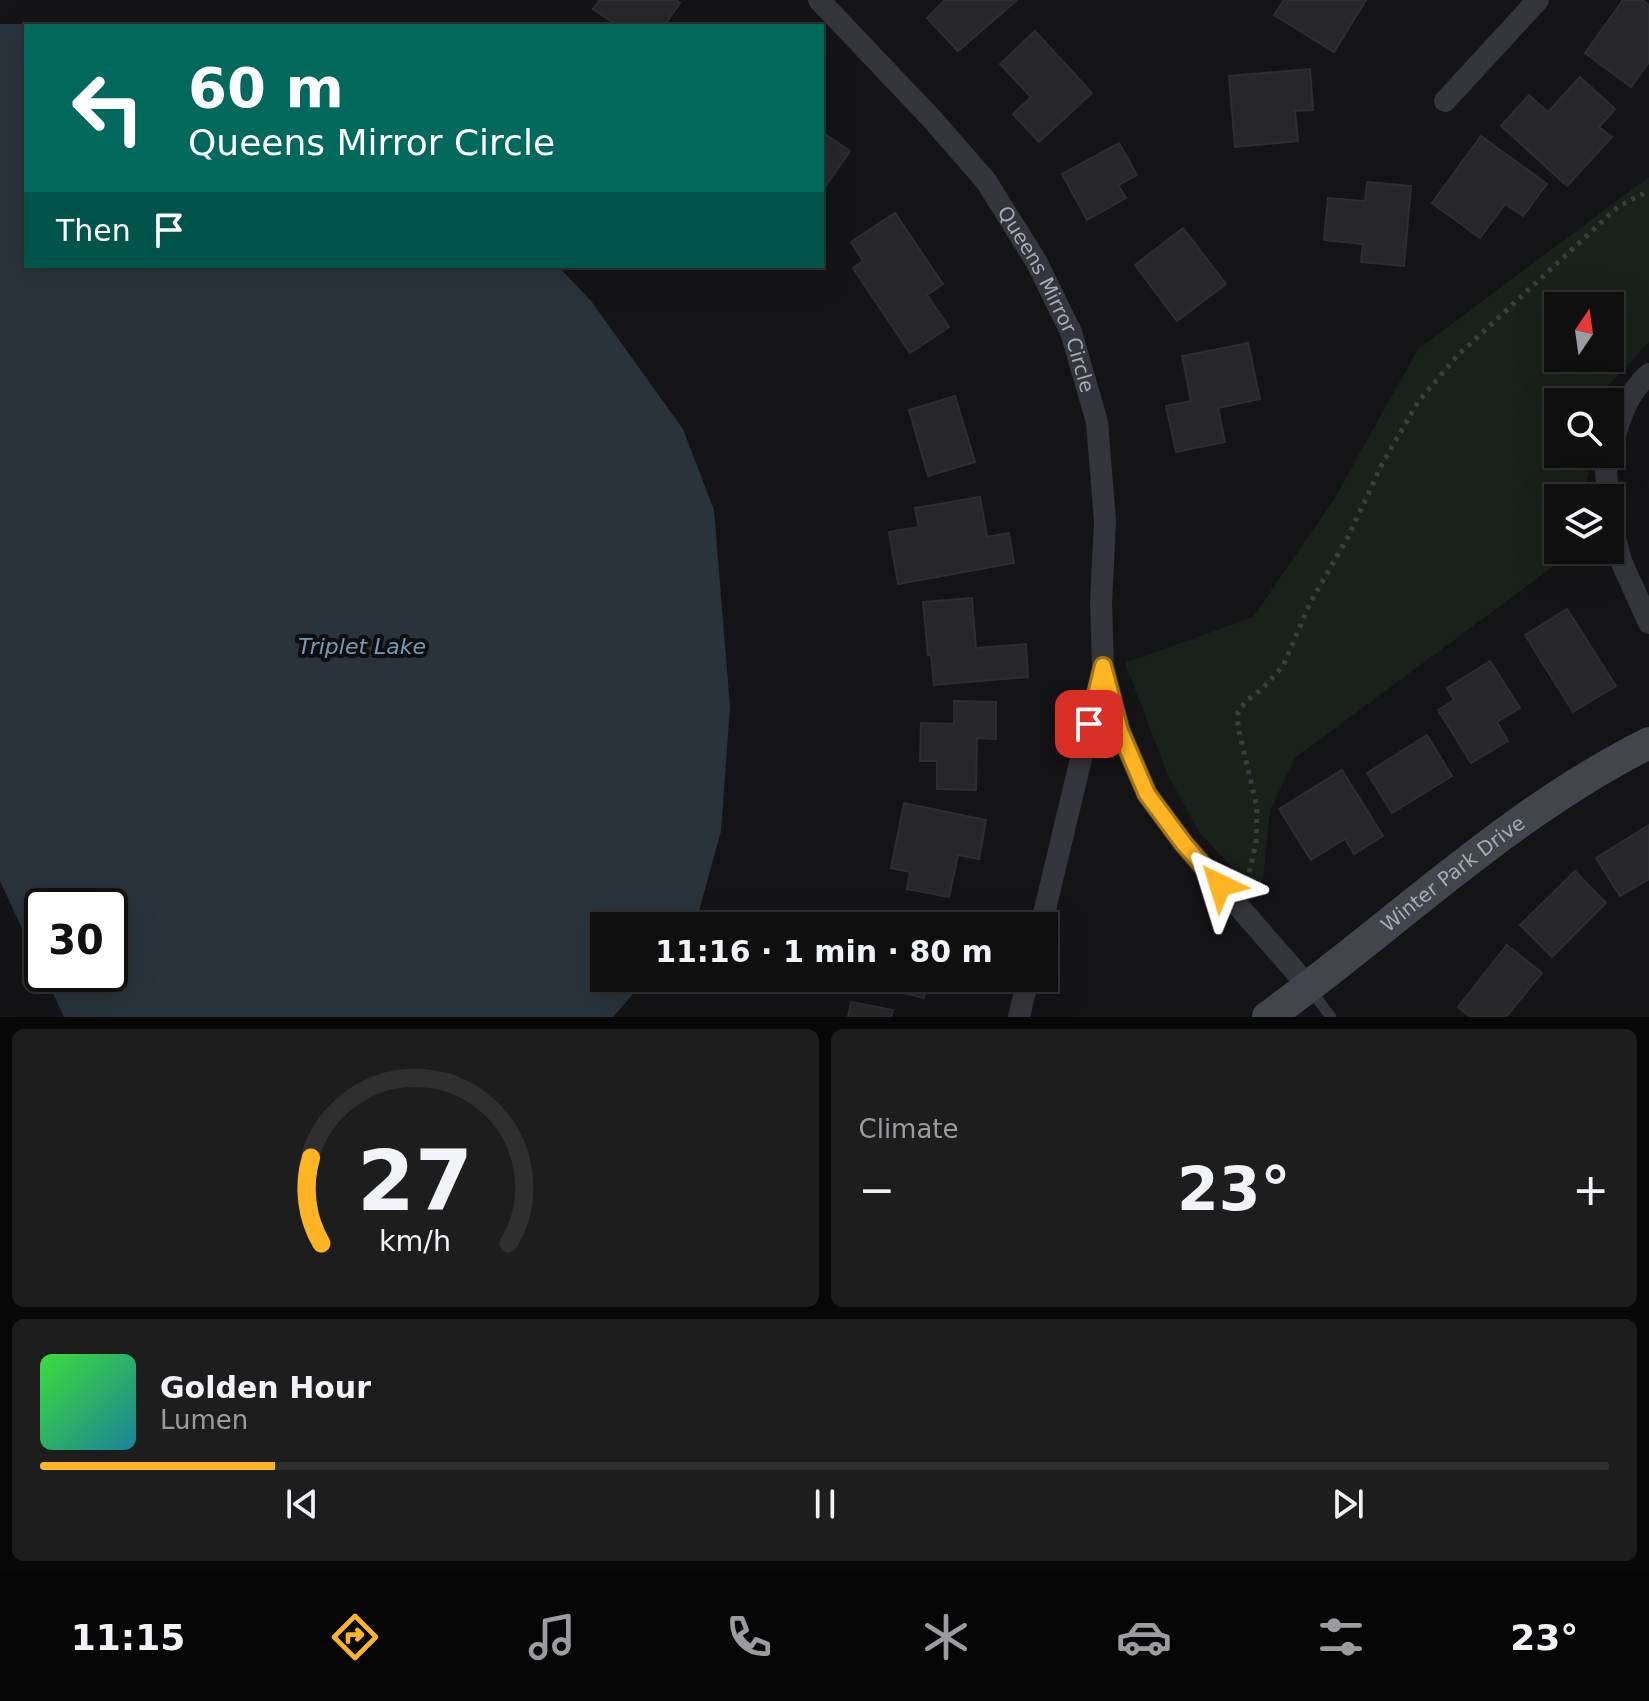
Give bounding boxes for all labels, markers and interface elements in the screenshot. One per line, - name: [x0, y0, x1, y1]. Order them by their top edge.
- text: 60 m: [188, 55, 344, 120]
- icon: left: [56, 56, 160, 160]
- text: Queens Mirror Circle: [188, 122, 555, 163]
- street label: Queens Mirror Circle: [993, 201, 1100, 395]
- icon: arrive: [147, 208, 191, 252]
- text: Then: [56, 213, 131, 248]
- north arrow: [1544, 292, 1624, 372]
- map controls: [1544, 292, 1624, 564]
- button: search: [1544, 388, 1624, 468]
- button: layers: [1544, 484, 1624, 564]
- water label: Triplet Lake: [298, 634, 426, 659]
- pin: [1055, 690, 1123, 758]
- icon: arrive: [1067, 702, 1111, 746]
- street label: Winter Park Drive: [1376, 811, 1529, 937]
- position arrow: [1178, 843, 1262, 927]
- speed limit sign: 30: [24, 888, 128, 992]
- text: 11:16 · 1 min · 80 m: [655, 934, 993, 969]
- text: Climate: [859, 1114, 959, 1144]
- text: 27: [357, 1133, 473, 1230]
- text: 23°: [1177, 1154, 1291, 1224]
- text: −: [859, 1164, 895, 1215]
- text: +: [1572, 1164, 1609, 1215]
- text: km/h: [379, 1224, 451, 1258]
- text: Golden Hour: [160, 1370, 371, 1405]
- text: Lumen: [160, 1405, 248, 1435]
- icon: previous: [280, 1482, 324, 1526]
- icon: pause: [803, 1482, 847, 1526]
- icon: next: [1326, 1482, 1370, 1526]
- icon: directions: [327, 1609, 383, 1665]
- icon: music: [524, 1609, 580, 1665]
- icon: phone: [721, 1609, 777, 1665]
- icon: climate: [918, 1609, 974, 1665]
- icon: car: [1116, 1609, 1172, 1665]
- icon: filters: [1313, 1609, 1369, 1665]
- text: 11:15: [71, 1617, 185, 1658]
- text: 23°: [1510, 1617, 1578, 1658]

